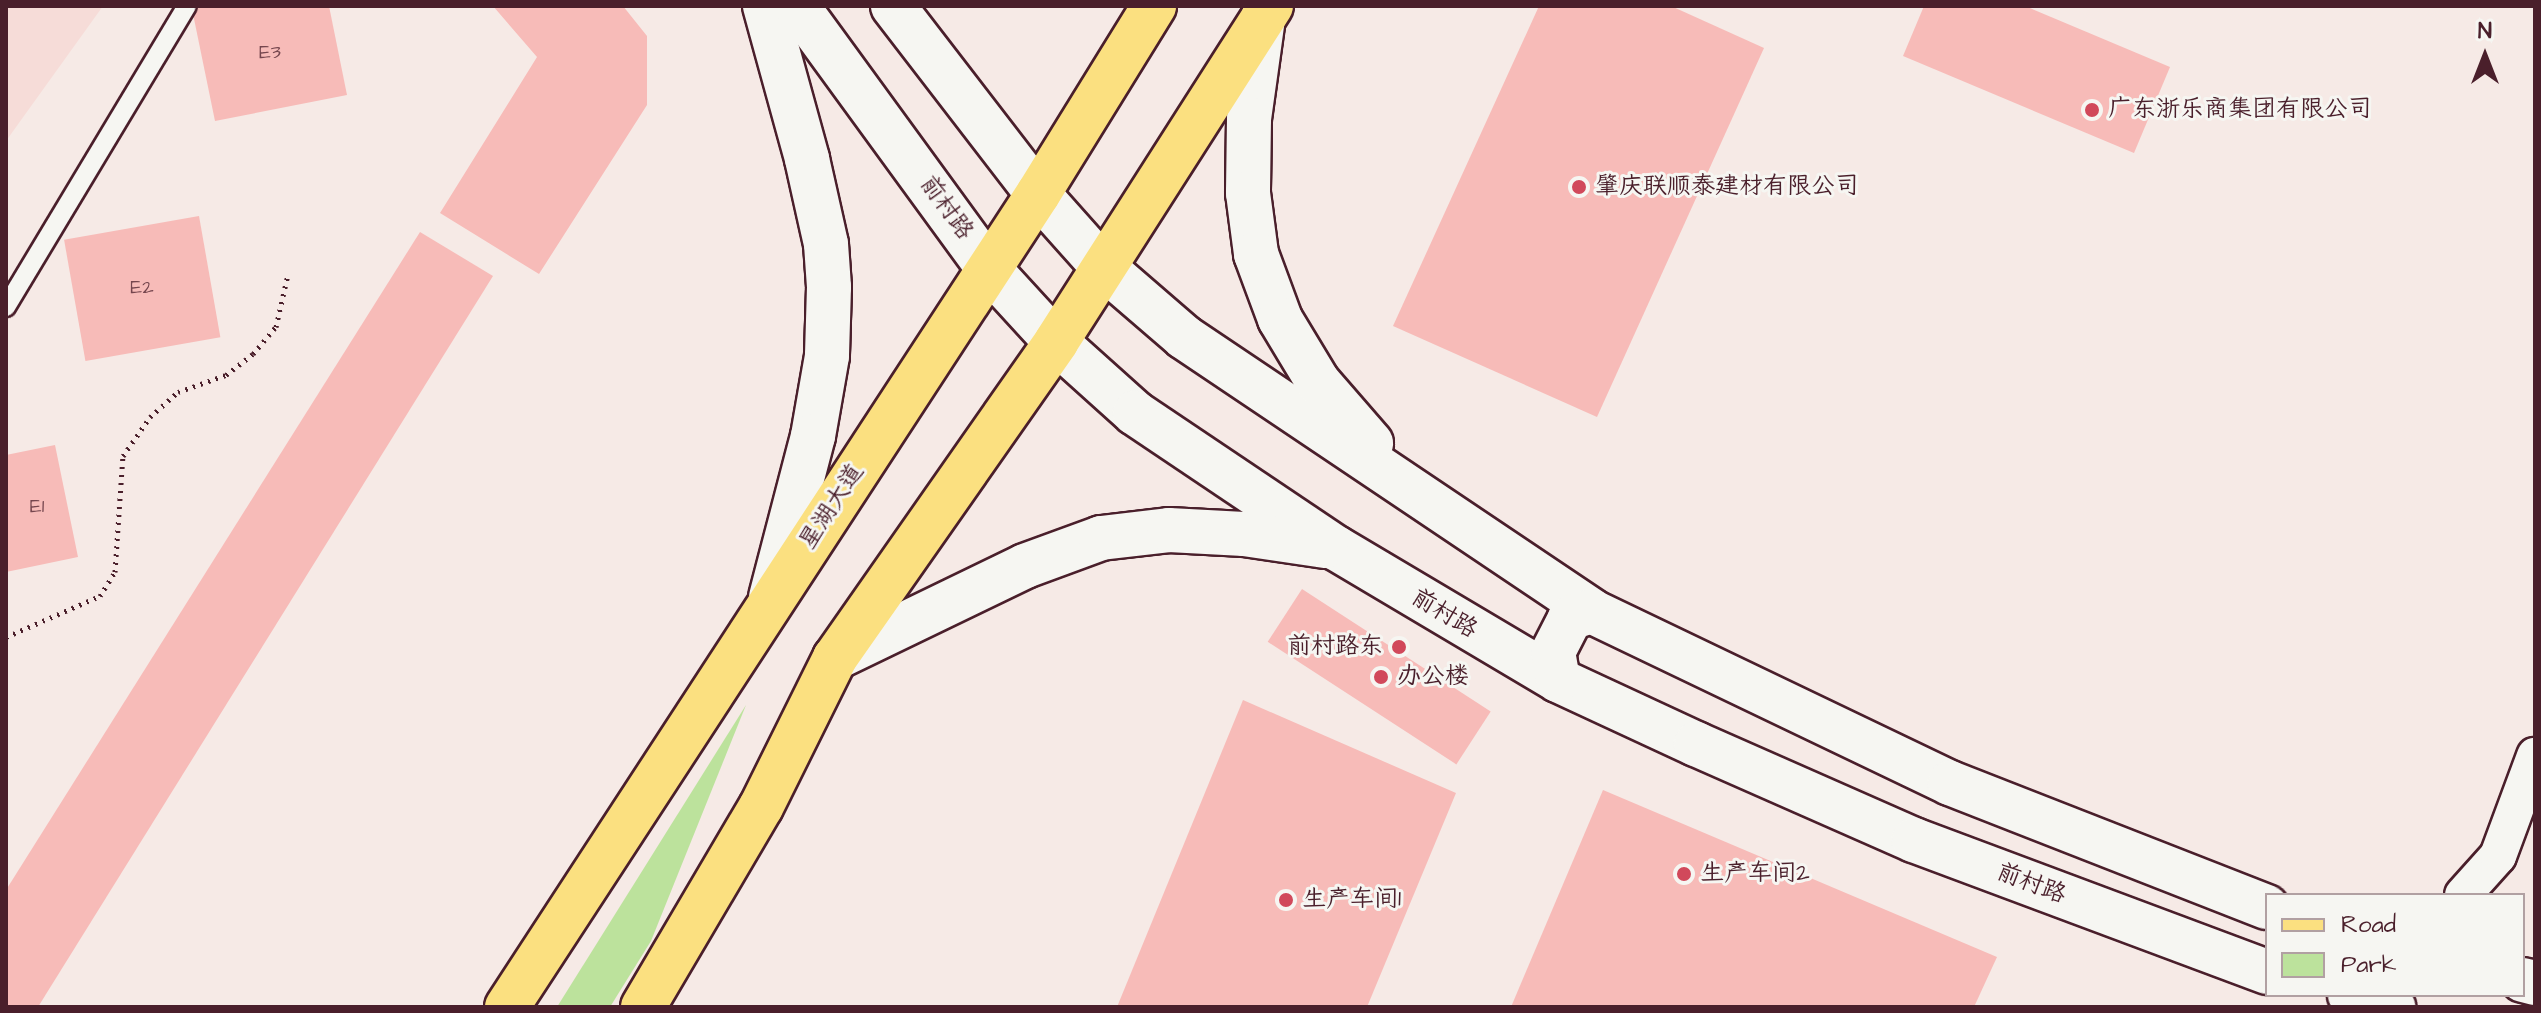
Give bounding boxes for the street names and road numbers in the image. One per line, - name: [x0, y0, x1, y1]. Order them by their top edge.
- street label: 前村路: [913, 170, 979, 246]
- street label: 星湖大道: [794, 459, 870, 555]
- street label: 前村路: [1406, 583, 1482, 645]
- street label: 前村路: [1992, 858, 2070, 910]

